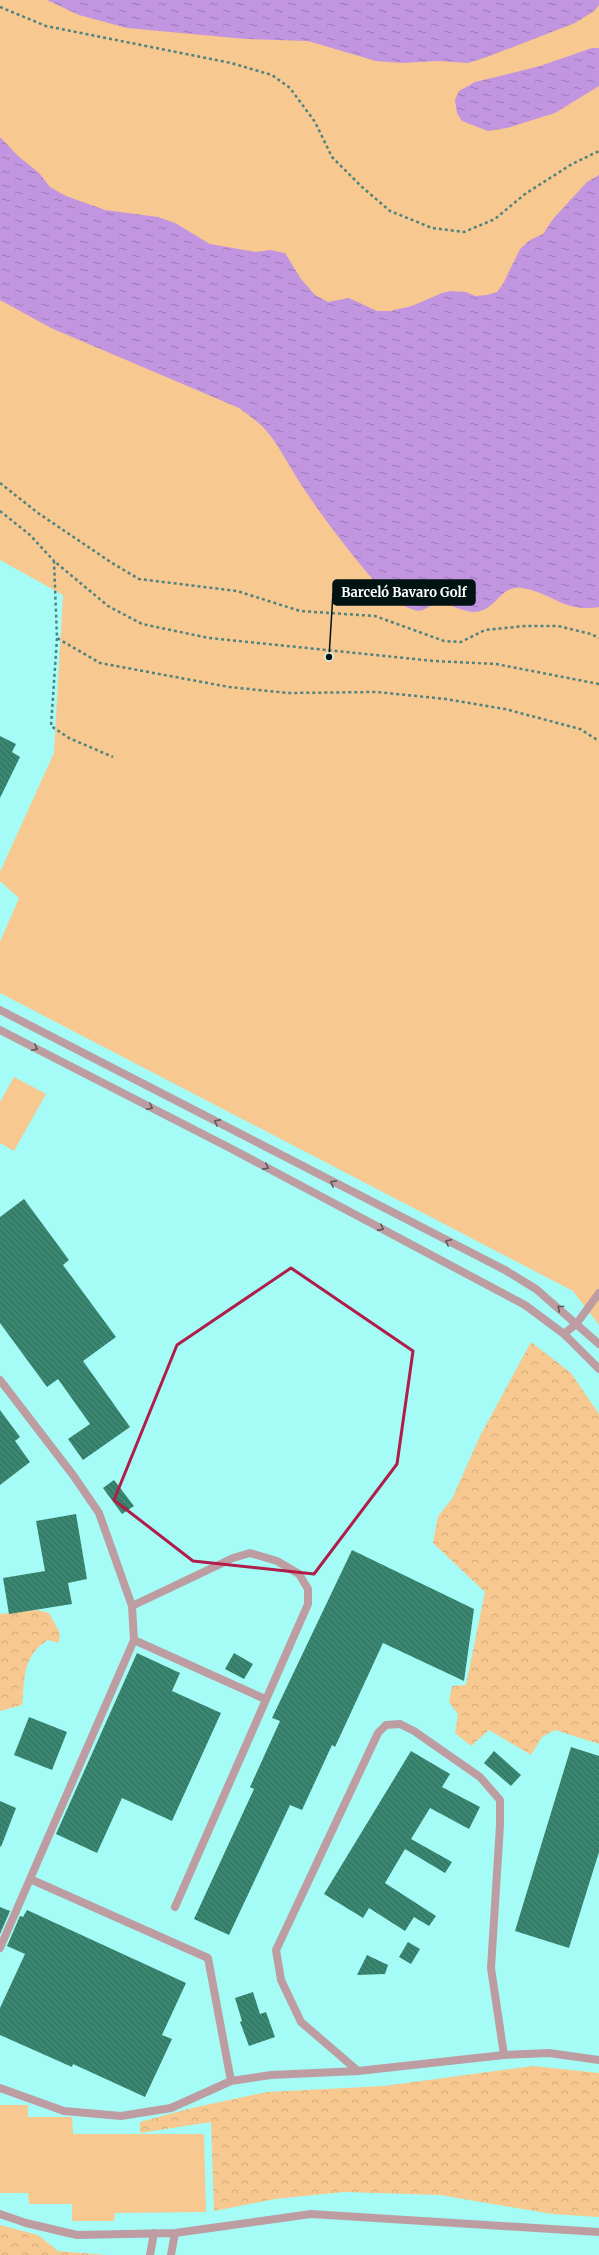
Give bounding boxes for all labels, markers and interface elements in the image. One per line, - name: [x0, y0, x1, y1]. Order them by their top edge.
- callout: Barceló Bavaro Golf: [333, 580, 475, 605]
- text: Barceló Bavaro Golf: [341, 584, 468, 601]
- one-way arrow: [30, 1043, 38, 1050]
- one-way arrow: [146, 1102, 153, 1110]
- one-way arrow: [214, 1119, 222, 1127]
- one-way arrow: [261, 1162, 269, 1170]
- one-way arrow: [329, 1180, 337, 1187]
- one-way arrow: [376, 1223, 384, 1230]
- one-way arrow: [445, 1239, 453, 1246]
- one-way arrow: [557, 1306, 564, 1313]

